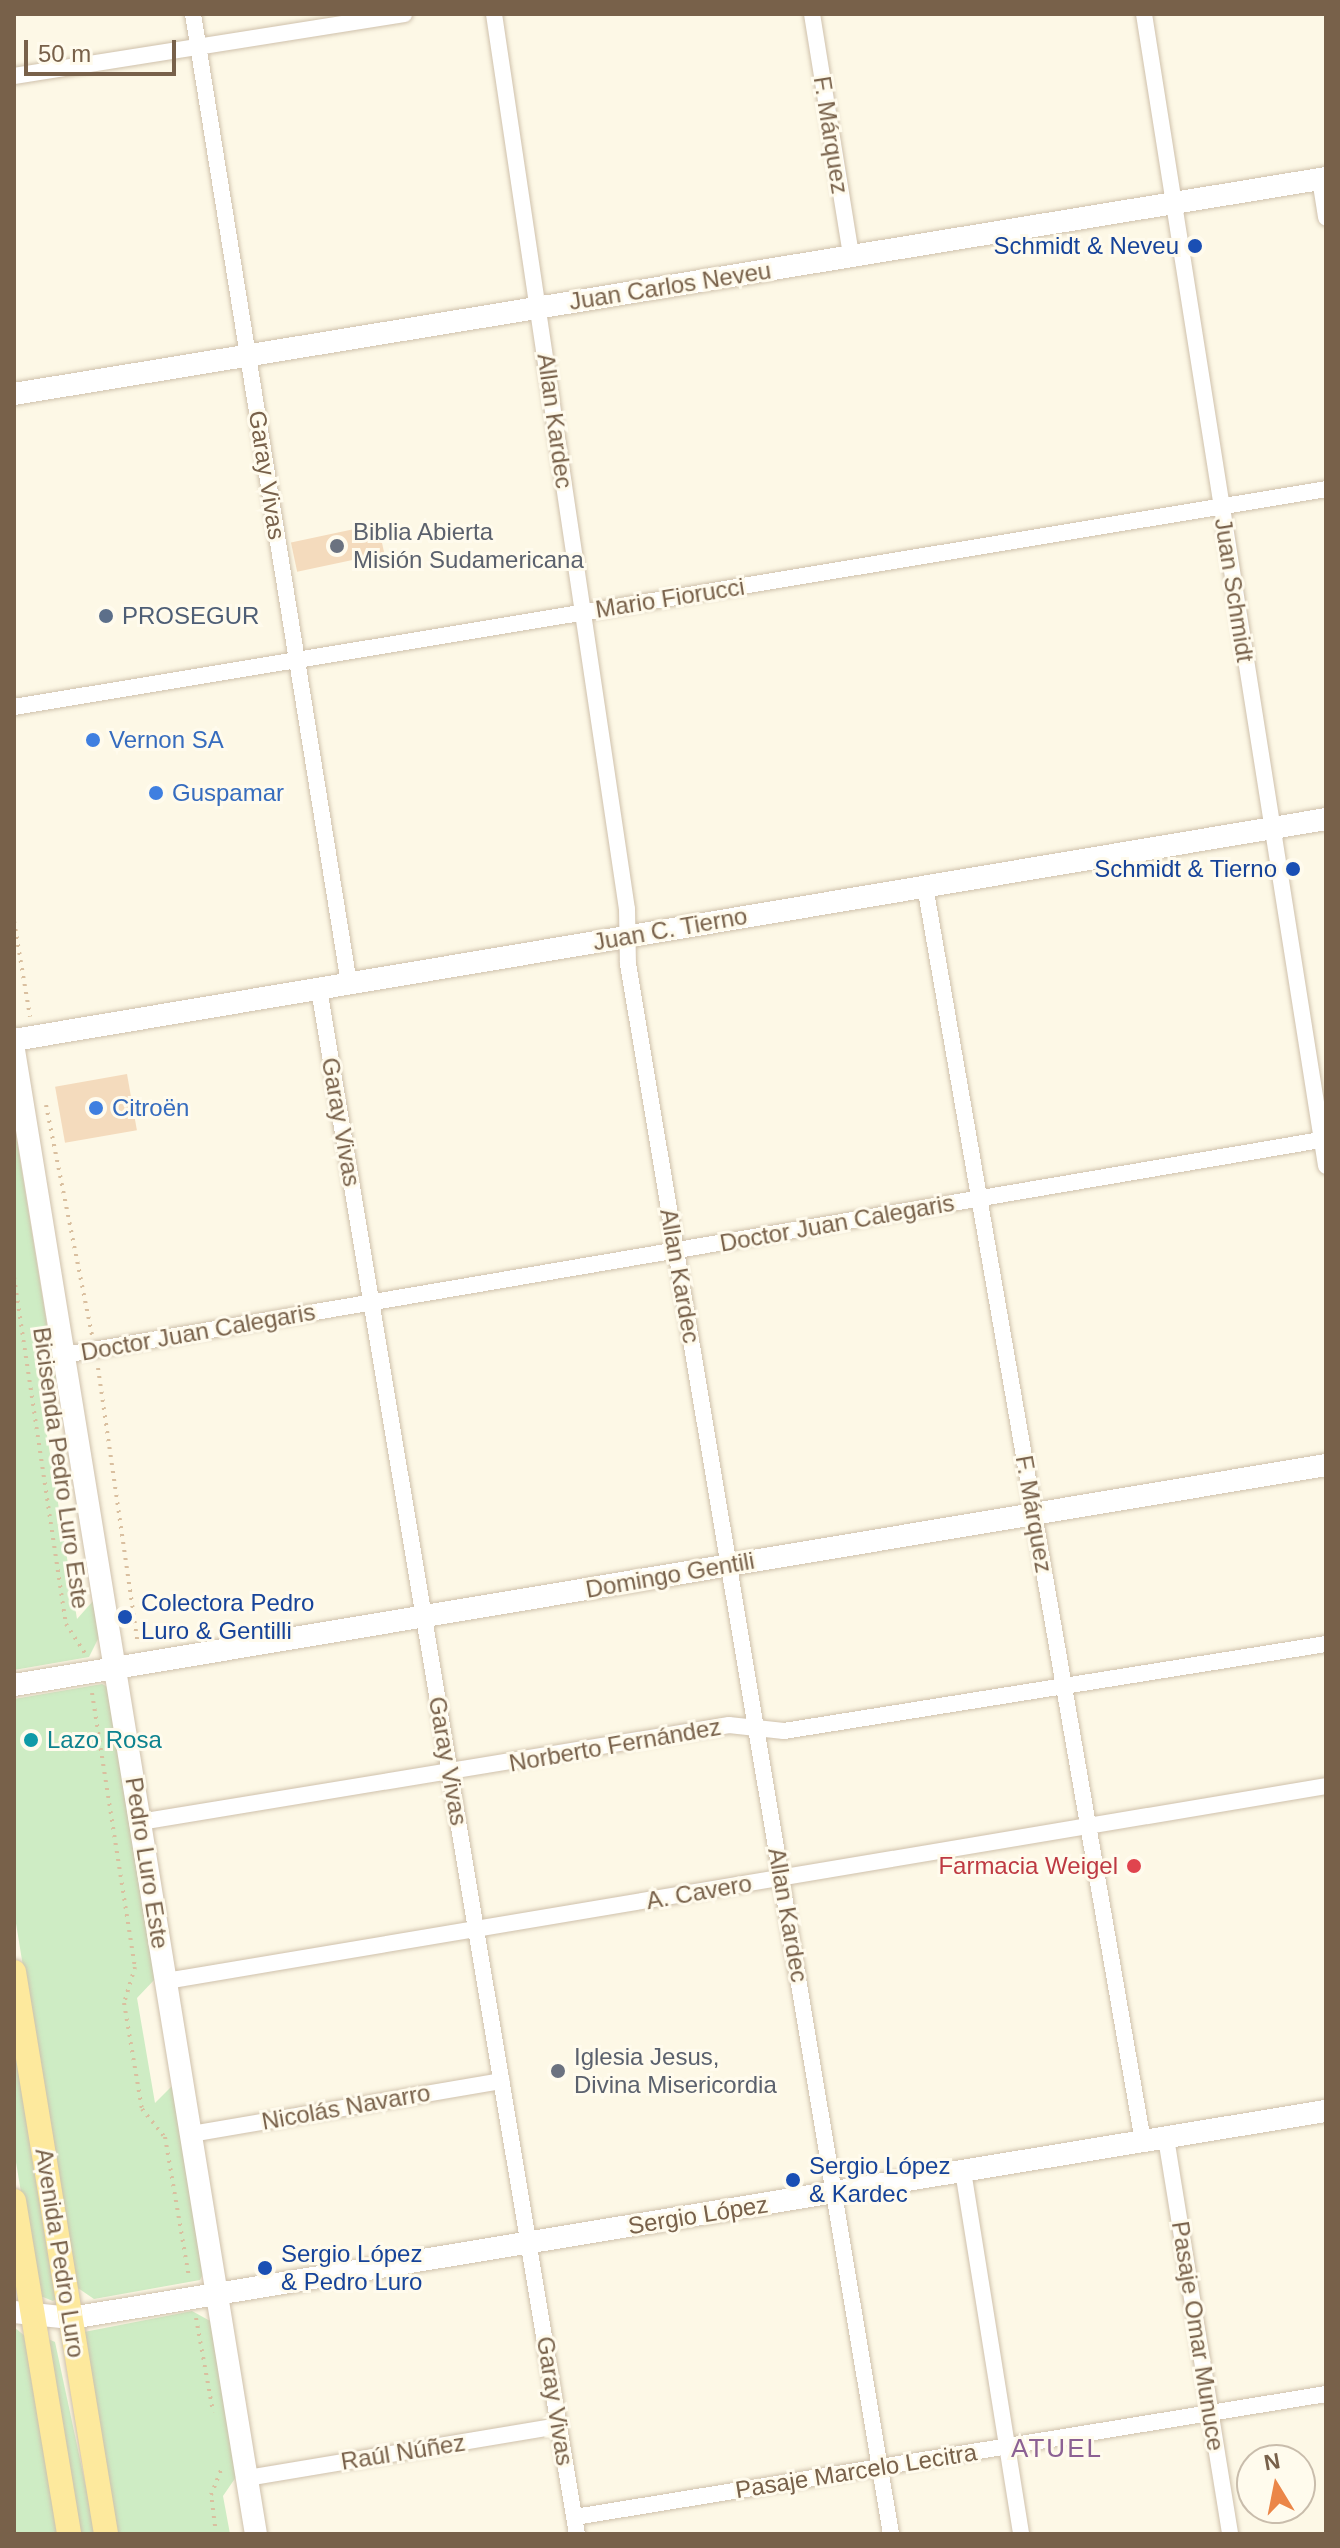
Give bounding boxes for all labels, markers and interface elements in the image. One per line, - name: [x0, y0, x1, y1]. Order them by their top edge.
- scale bar: [28, 24, 180, 74]
- text: 50 m: [38, 40, 91, 67]
- street label: F. Márquez: [807, 74, 855, 196]
- place label: Schmidt & Neveu: [994, 232, 1179, 260]
- marker: Schmidt & Neveu: [1186, 237, 1204, 255]
- street label: Juan Carlos Neveu: [567, 256, 773, 316]
- street label: Allan Kardec: [531, 352, 579, 490]
- street label: Garay Vivas: [243, 408, 291, 542]
- street label: Juan Schmidt: [1208, 516, 1260, 664]
- place label: Biblia Abierta Misión Sudamericana: [353, 518, 584, 574]
- marker: Biblia Abierta Misión Sudamericana: [328, 537, 346, 555]
- street label: Mario Fiorucci: [593, 572, 747, 624]
- place label: PROSEGUR: [122, 602, 259, 630]
- marker: PROSEGUR: [97, 607, 115, 625]
- place label: Vernon SA: [109, 726, 224, 754]
- marker: Vernon SA: [84, 731, 102, 749]
- place label: Guspamar: [172, 779, 284, 807]
- marker: Guspamar: [147, 784, 165, 802]
- place label: Schmidt & Tierno: [1094, 855, 1277, 883]
- marker: Schmidt & Tierno: [1284, 860, 1302, 878]
- street label: Juan C. Tierno: [590, 901, 750, 957]
- street label: Garay Vivas: [316, 1055, 366, 1189]
- place label: Citroën: [112, 1094, 189, 1122]
- marker: Citroën: [87, 1099, 105, 1117]
- street label: Doctor Juan Calegaris: [718, 1188, 956, 1258]
- street label: Allan Kardec: [654, 1206, 706, 1346]
- street label: Doctor Juan Calegaris: [79, 1297, 317, 1367]
- street label: Bicisenda Pedro Luro Este: [27, 1325, 95, 1611]
- street label: F. Márquez: [1010, 1453, 1058, 1575]
- street label: Domingo Gentili: [583, 1546, 757, 1604]
- place label: Colectora Pedro Luro & Gentilli: [141, 1589, 314, 1645]
- marker: Colectora Pedro Luro & Gentilli: [116, 1608, 134, 1626]
- street label: Garay Vivas: [423, 1694, 473, 1828]
- street label: Norberto Fernández: [507, 1712, 723, 1778]
- place label: Lazo Rosa: [47, 1726, 162, 1754]
- marker: Lazo Rosa: [22, 1731, 40, 1749]
- street label: Pedro Luro Este: [119, 1775, 175, 1951]
- street label: Allan Kardec: [762, 1845, 814, 1985]
- place label: Farmacia Weigel: [938, 1852, 1118, 1880]
- marker: Farmacia Weigel: [1125, 1857, 1143, 1875]
- street label: A. Cavero: [644, 1869, 754, 1915]
- place label: Iglesia Jesus, Divina Misericordia: [574, 2043, 777, 2099]
- marker: Iglesia Jesus, Divina Misericordia: [549, 2062, 567, 2080]
- street label: Nicolás Navarro: [259, 2078, 433, 2136]
- street label: Avenida Pedro Luro: [29, 2146, 91, 2360]
- place label: Sergio López & Kardec: [809, 2152, 950, 2208]
- marker: Sergio López & Kardec: [784, 2171, 802, 2189]
- street label: Sergio López: [626, 2190, 770, 2240]
- street label: Pasaje Omar Munuce: [1166, 2219, 1230, 2453]
- place label: Sergio López & Pedro Luro: [281, 2240, 422, 2296]
- marker: Sergio López & Pedro Luro: [256, 2259, 274, 2277]
- street label: Garay Vivas: [531, 2334, 579, 2468]
- street label: Raúl Núñez: [339, 2428, 467, 2476]
- district label: ATUEL: [1011, 2433, 1103, 2465]
- street label: Pasaje Marcelo Lecitra: [733, 2438, 979, 2504]
- north arrow: [1236, 2444, 1316, 2524]
- text: N: [1262, 2448, 1282, 2476]

